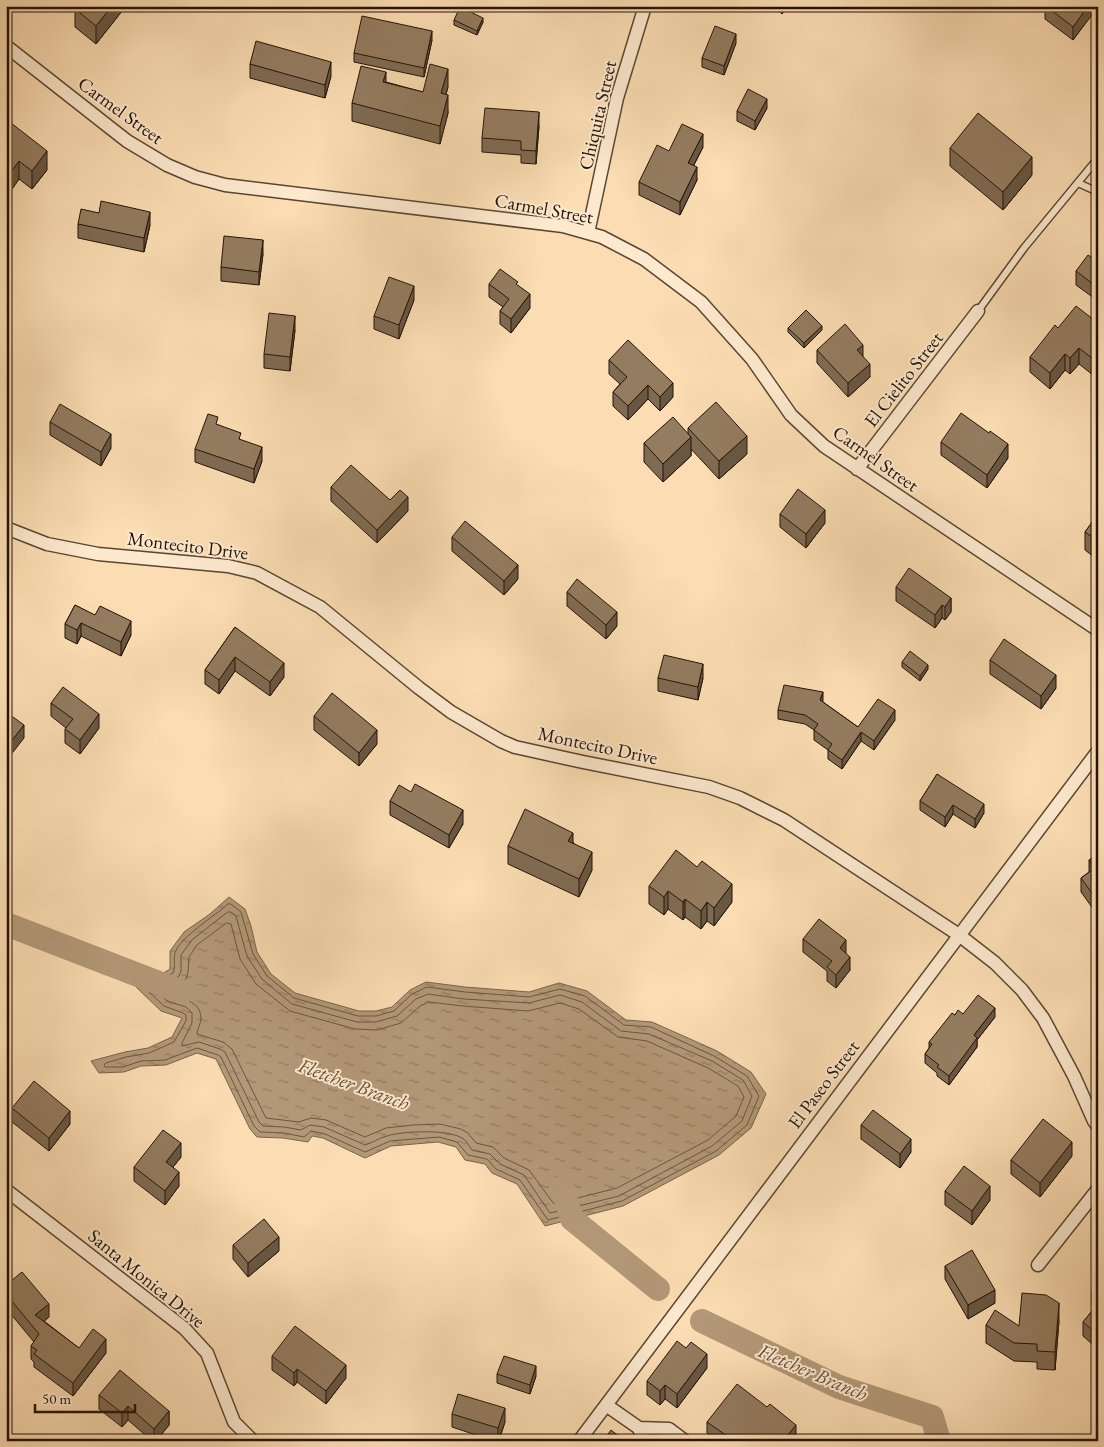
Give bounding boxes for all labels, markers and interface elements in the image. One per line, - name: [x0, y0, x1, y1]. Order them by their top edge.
- street label: Chiquita Street: [573, 58, 622, 172]
- street label: Carmel Street: [73, 71, 168, 150]
- street label: Carmel Street: [493, 188, 595, 229]
- street label: El Cielito Street: [858, 326, 949, 432]
- street label: Carmel Street: [828, 420, 924, 497]
- street label: Montecito Drive: [126, 526, 250, 565]
- street label: Montecito Drive: [536, 721, 660, 770]
- street label: El Paseo Street: [782, 1035, 865, 1134]
- water label: Fletcher Branch: [294, 1052, 413, 1116]
- street label: Santa Monica Drive: [83, 1223, 211, 1333]
- water label: Fletcher Branch: [753, 1337, 872, 1407]
- scale bar: [35, 1382, 135, 1414]
- text: 50 m: [42, 1389, 71, 1408]

